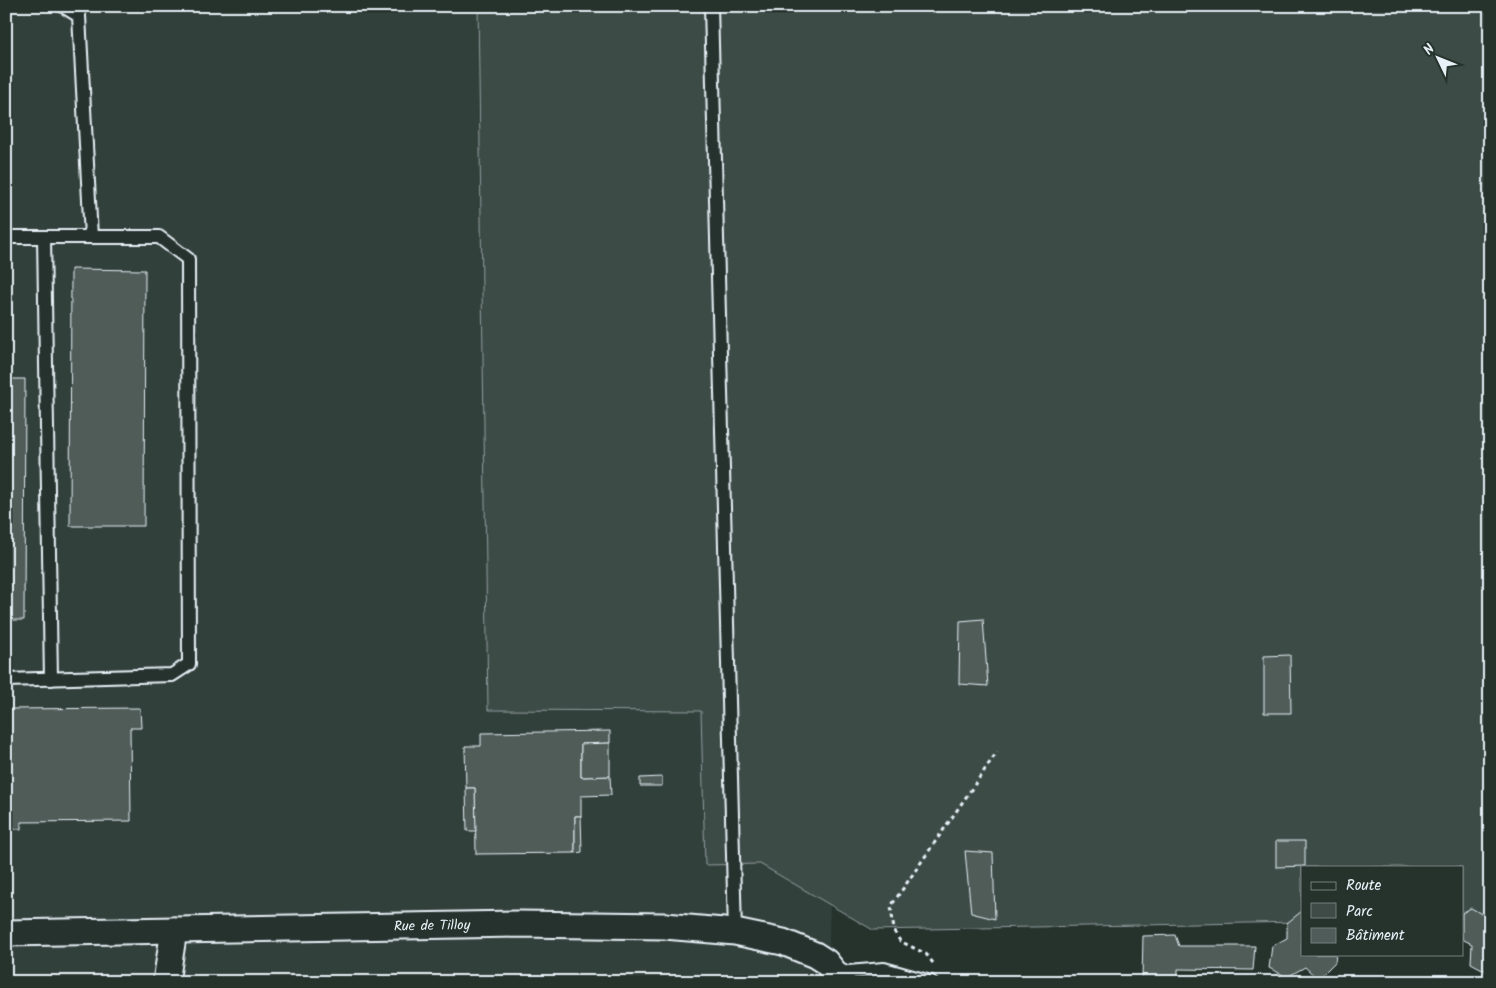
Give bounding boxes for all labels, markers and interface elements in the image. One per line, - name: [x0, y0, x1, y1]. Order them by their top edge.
- north arrow: [1414, 32, 1464, 82]
- text: N: [1418, 39, 1440, 61]
- legend: [1301, 866, 1464, 956]
- text: Route: [1346, 874, 1382, 898]
- text: Parc: [1346, 900, 1373, 924]
- street label: Rue de Tilloy: [394, 914, 471, 938]
- text: Bâtiment: [1346, 924, 1405, 948]

